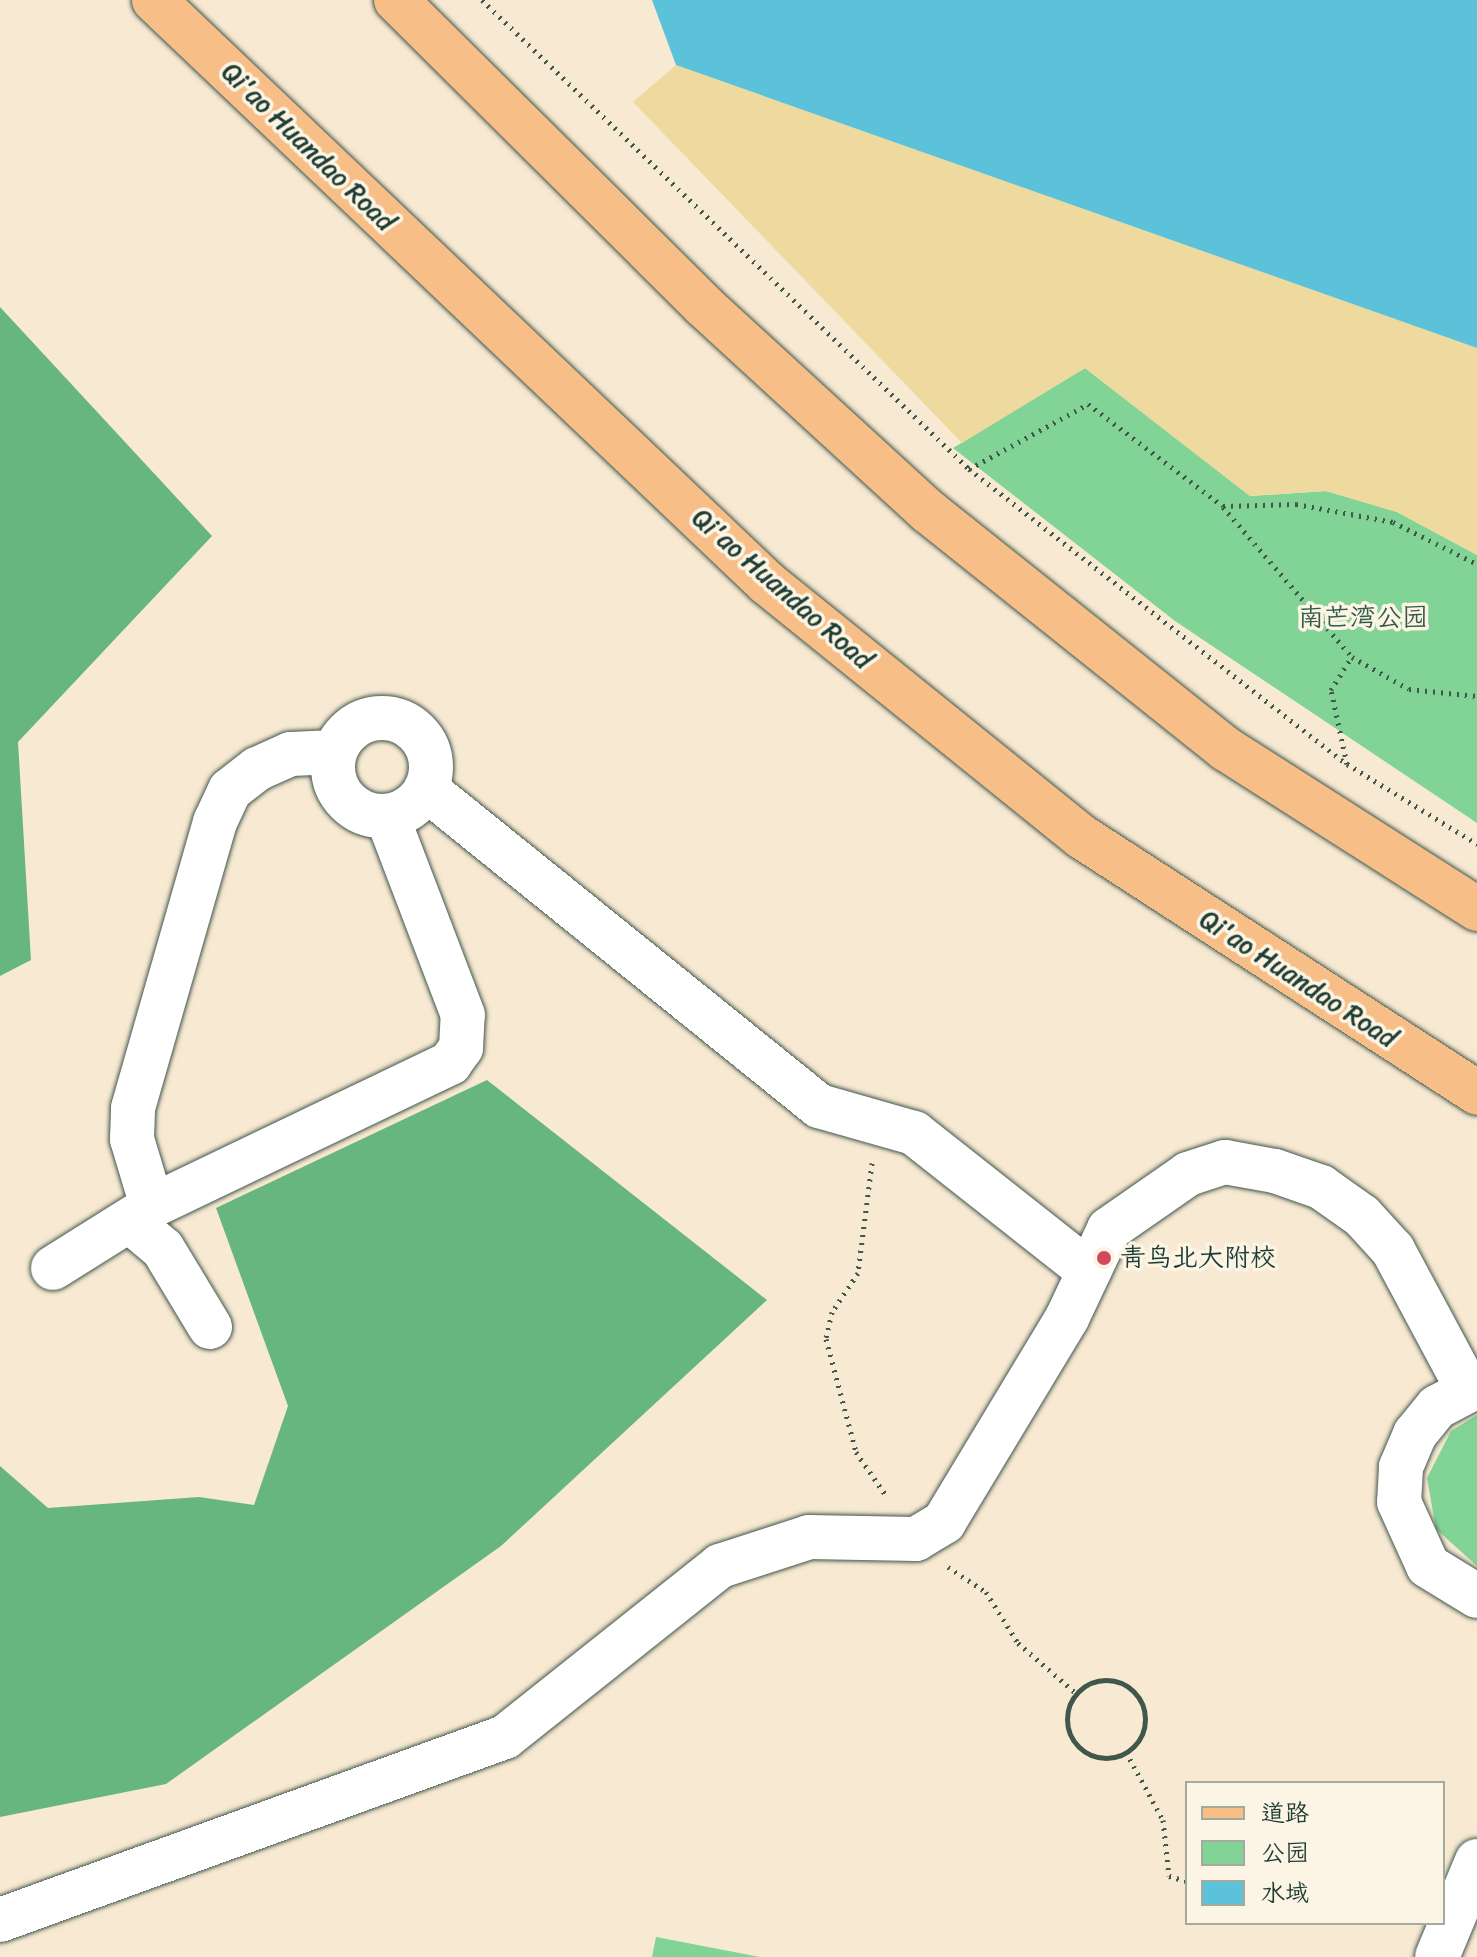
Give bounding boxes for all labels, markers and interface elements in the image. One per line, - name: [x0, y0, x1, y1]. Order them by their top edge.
- street label: Qi'ao Huandao Road: [215, 56, 401, 238]
- street label: Qi'ao Huandao Road: [686, 502, 878, 676]
- park label: 南芒湾公园: [1298, 602, 1428, 634]
- street label: Qi'ao Huandao Road: [1194, 904, 1402, 1054]
- place label: 青鸟北大附校: [1120, 1242, 1276, 1274]
- marker: 青鸟北大附校: [1095, 1249, 1113, 1267]
- legend: [1185, 1781, 1445, 1925]
- text: 道路: [1261, 1792, 1309, 1834]
- text: 公园: [1261, 1832, 1309, 1874]
- text: 水域: [1261, 1872, 1309, 1914]

